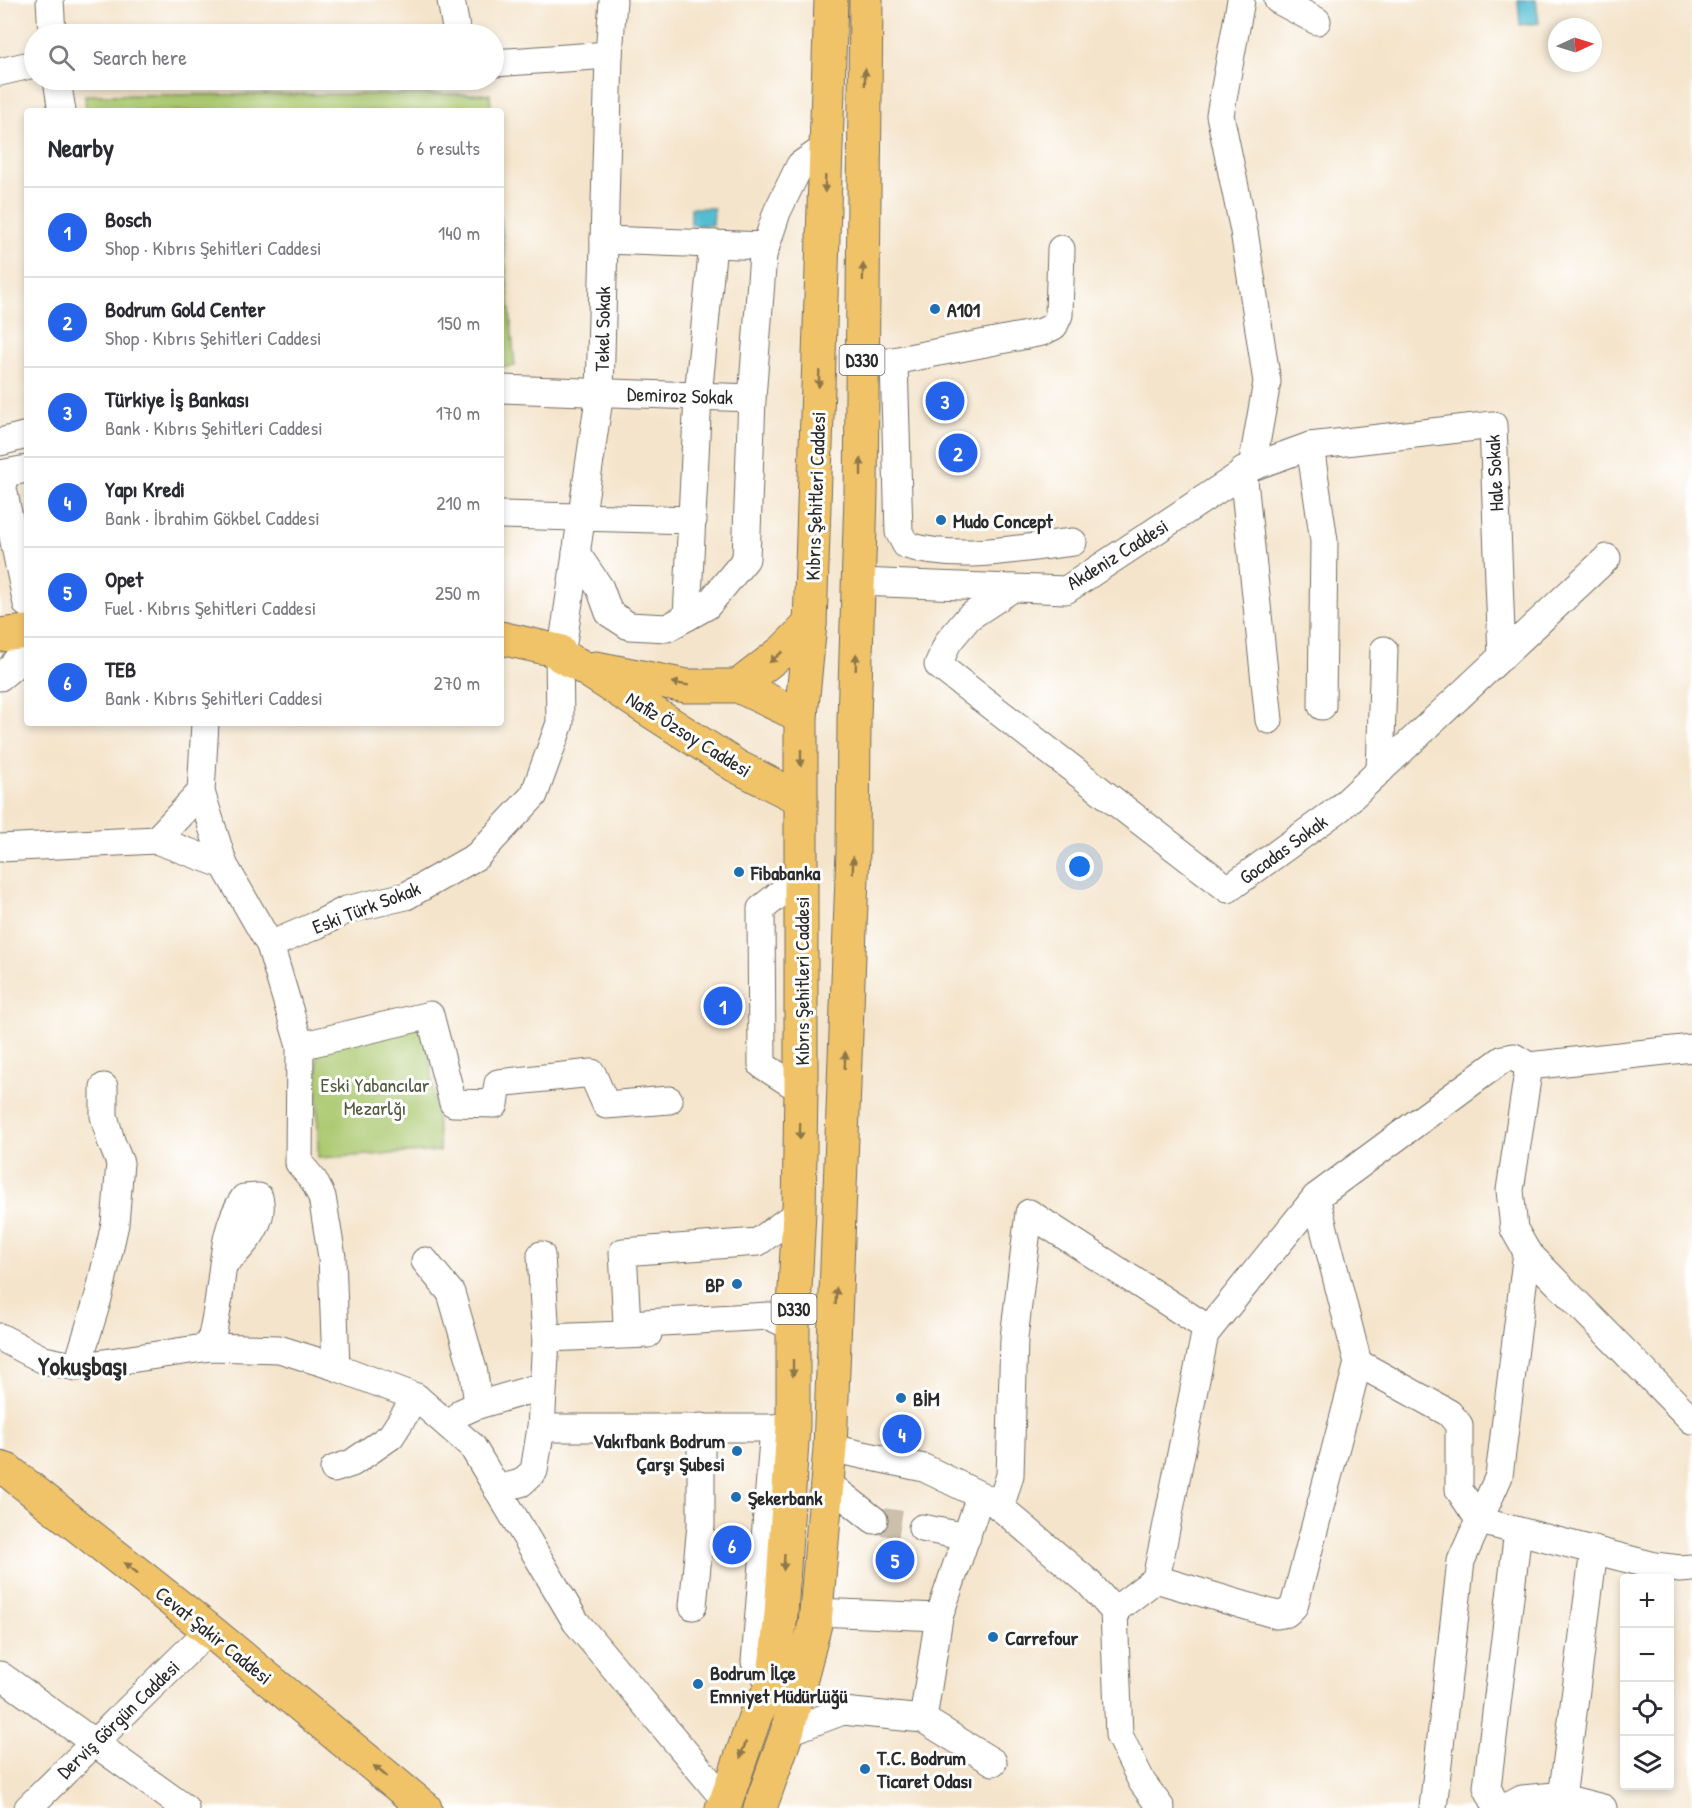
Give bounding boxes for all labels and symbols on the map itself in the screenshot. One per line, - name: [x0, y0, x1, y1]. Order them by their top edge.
- north arrow: [1548, 18, 1602, 72]
- one-way arrow: [860, 68, 870, 87]
- one-way arrow: [820, 175, 830, 194]
- one-way arrow: [858, 263, 867, 282]
- street label: Tekel Sokak: [588, 286, 616, 372]
- place label: A101: [947, 296, 980, 323]
- marker: A101: [928, 302, 942, 316]
- road number: D330: [840, 345, 884, 375]
- one-way arrow: [814, 370, 823, 389]
- pin: 3: [926, 378, 964, 424]
- street label: Demiroz Sokak: [626, 380, 734, 410]
- street label: Kıbrıs Şehitleri Caddesi: [799, 411, 831, 581]
- pin: 2: [938, 430, 978, 476]
- street label: Hale Sokak: [1479, 434, 1509, 512]
- one-way arrow: [856, 458, 866, 477]
- place label: Mudo Concept: [953, 507, 1054, 535]
- street label: Akdeniz Caddesi: [1061, 512, 1173, 596]
- marker: Mudo Concept: [934, 513, 948, 527]
- one-way arrow: [768, 650, 783, 662]
- one-way arrow: [851, 653, 861, 672]
- one-way arrow: [670, 680, 689, 689]
- street label: Nafiz Özsoy Caddesi: [621, 685, 757, 783]
- one-way arrow: [796, 748, 806, 767]
- street label: Gocadas Sokak: [1233, 808, 1333, 890]
- your location: [1065, 852, 1094, 881]
- one-way arrow: [848, 855, 857, 874]
- place label: Fibabanka: [750, 859, 820, 886]
- marker: Fibabanka: [732, 865, 746, 879]
- street label: Eski Türk Sokak: [308, 874, 424, 940]
- street label: Kıbrıs Şehitleri Caddesi: [788, 896, 815, 1066]
- pin: 1: [704, 984, 742, 1028]
- one-way arrow: [841, 1050, 850, 1069]
- park label: Eski Yabancılar Mezarlğı: [321, 1071, 430, 1121]
- one-way arrow: [796, 1121, 805, 1140]
- place label: BP: [705, 1271, 725, 1298]
- marker: BP: [730, 1277, 744, 1291]
- one-way arrow: [832, 1287, 841, 1306]
- road number: D330: [772, 1294, 816, 1324]
- district label: Yokuşbaşı: [38, 1348, 128, 1383]
- one-way arrow: [788, 1358, 798, 1377]
- place label: BİM: [913, 1385, 940, 1412]
- marker: BİM: [894, 1391, 908, 1405]
- pin: 4: [882, 1412, 922, 1456]
- place label: Vakıfbank Bodrum Çarşı Şubesi: [593, 1427, 725, 1477]
- marker: Vakıfbank Bodrum Çarşı Şubesi: [730, 1444, 744, 1458]
- place label: Şekerbank: [748, 1484, 823, 1511]
- marker: Şekerbank: [729, 1490, 743, 1504]
- pin: 6: [712, 1522, 752, 1568]
- pin: 5: [876, 1538, 914, 1582]
- one-way arrow: [780, 1553, 789, 1572]
- one-way arrow: [123, 1563, 138, 1575]
- street label: Cevat Şakir Caddesi: [150, 1580, 278, 1690]
- place label: Carrefour: [1005, 1624, 1078, 1651]
- marker: Carrefour: [986, 1630, 1000, 1644]
- street label: Derviş Görgün Caddesi: [51, 1654, 185, 1784]
- place label: Bodrum İlçe Emniyet Müdürlüğü: [710, 1659, 848, 1710]
- marker: Bodrum İlçe Emniyet Müdürlüğü: [691, 1677, 705, 1691]
- one-way arrow: [738, 1741, 748, 1759]
- place label: T.C. Bodrum Ticaret Odası: [876, 1744, 973, 1794]
- marker: T.C. Bodrum Ticaret Odası: [858, 1762, 872, 1776]
- one-way arrow: [372, 1764, 388, 1777]

